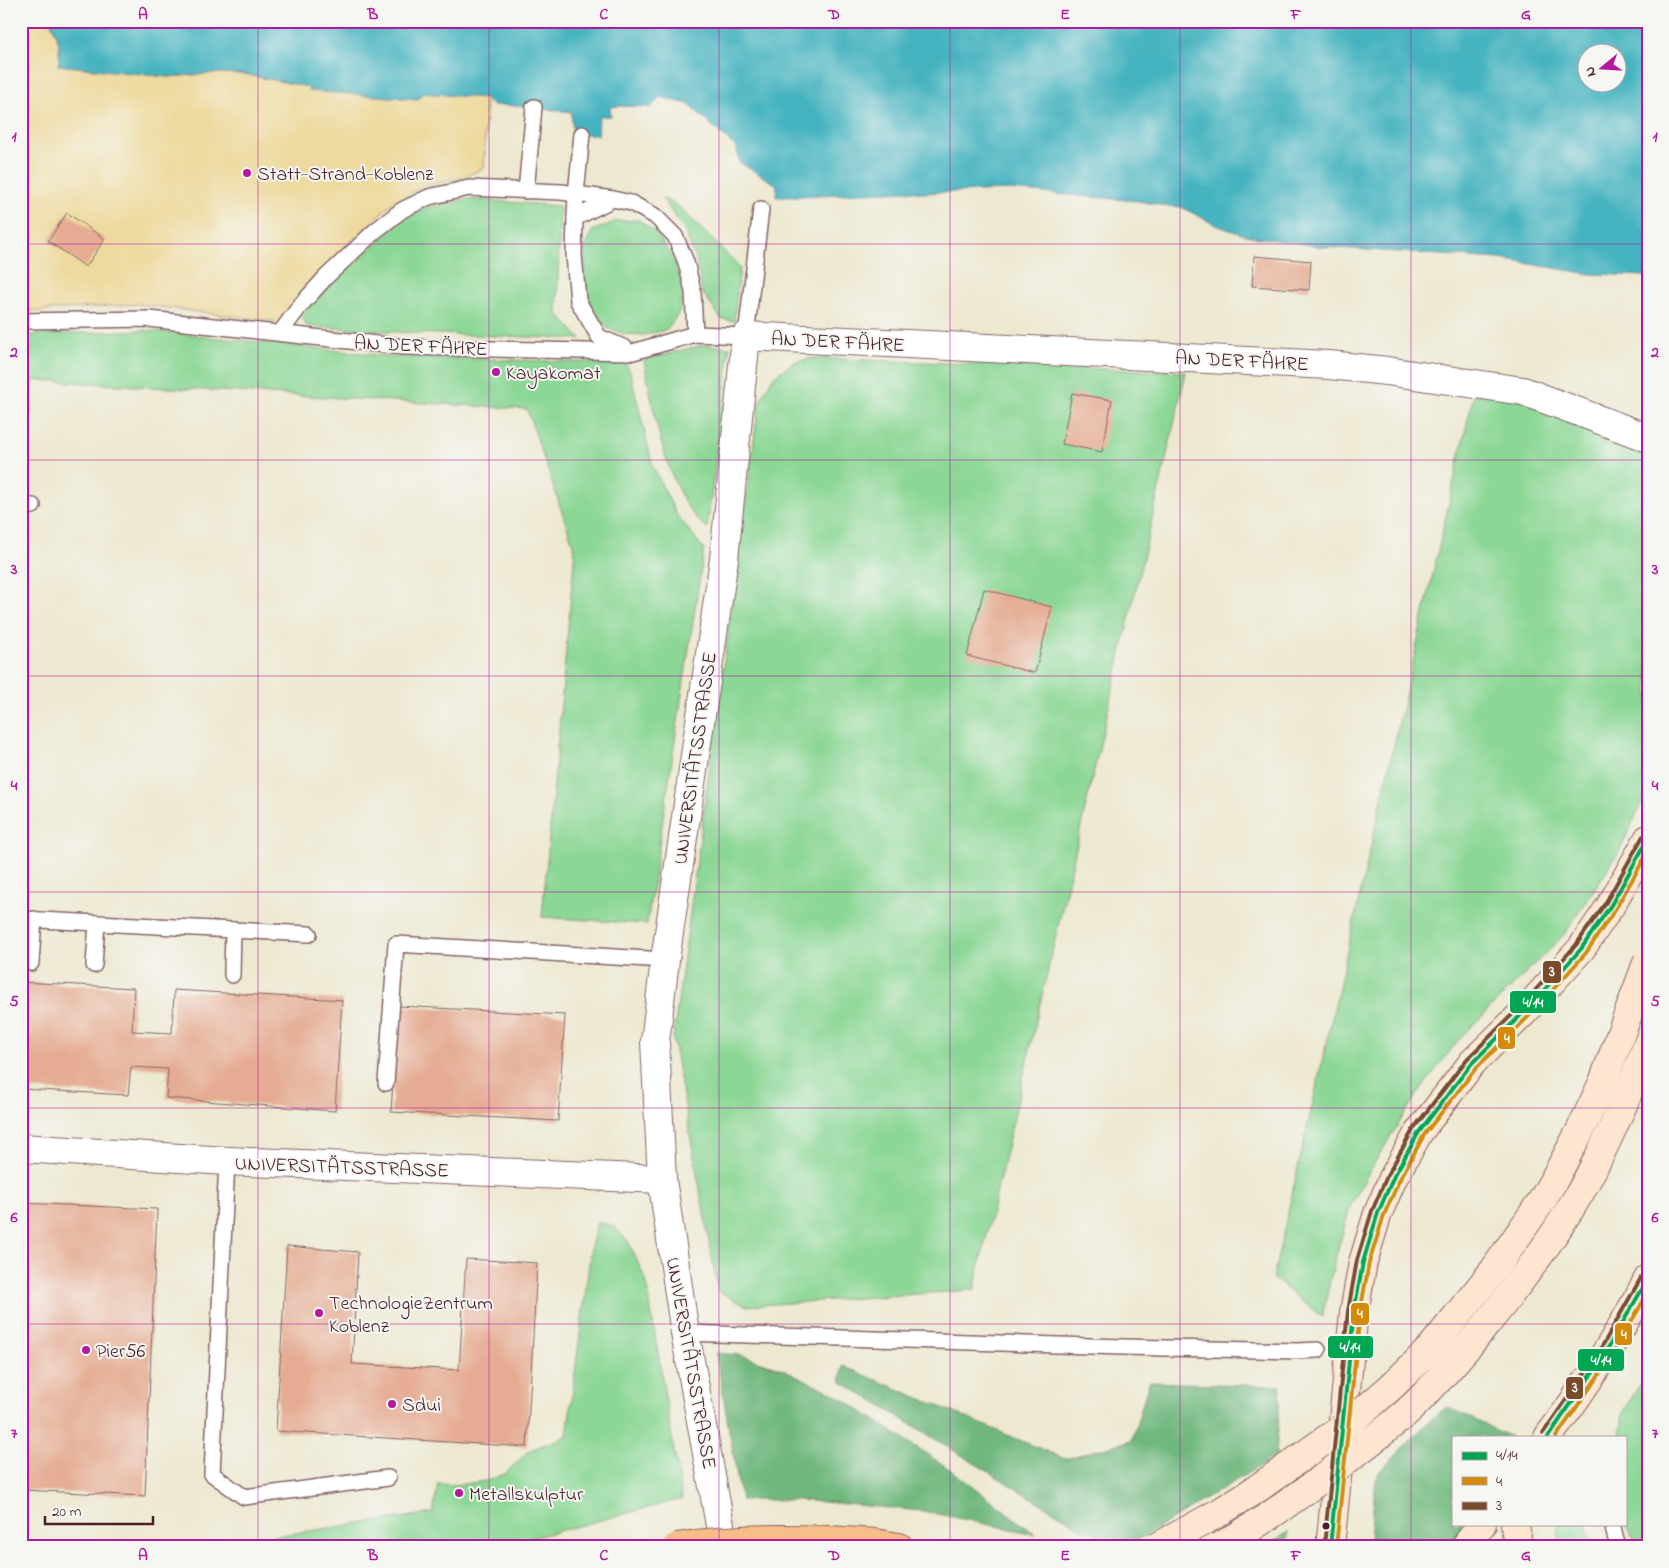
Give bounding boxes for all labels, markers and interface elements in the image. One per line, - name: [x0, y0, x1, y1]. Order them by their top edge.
- text: A: [138, 3, 148, 27]
- text: B: [367, 3, 379, 27]
- text: C: [600, 3, 609, 27]
- text: D: [827, 3, 840, 27]
- text: E: [1060, 3, 1070, 27]
- text: F: [1290, 3, 1302, 27]
- text: G: [1521, 3, 1531, 27]
- north arrow: [1576, 42, 1626, 92]
- text: N: [1580, 64, 1603, 79]
- text: 1: [11, 125, 17, 149]
- text: 1: [1652, 125, 1658, 149]
- place label: Statt-Strand-Koblenz: [257, 161, 434, 190]
- marker: Statt-Strand-Koblenz: [241, 167, 253, 179]
- street label: AN DER FÄHRE: [770, 326, 905, 361]
- street label: AN DER FÄHRE: [353, 330, 488, 365]
- text: 2: [9, 341, 18, 365]
- text: 2: [1650, 341, 1659, 365]
- street label: AN DER FÄHRE: [1174, 345, 1309, 380]
- place label: Kayakomat: [506, 360, 601, 389]
- marker: Kayakomat: [490, 366, 502, 378]
- text: 3: [10, 558, 18, 582]
- text: 3: [1651, 558, 1659, 582]
- street label: UNIVERSITÄTSSTRASSE: [667, 650, 726, 867]
- text: 4: [10, 774, 18, 798]
- text: 4: [1651, 774, 1659, 798]
- line badge: 3: [1542, 960, 1562, 984]
- text: 3: [1548, 962, 1555, 983]
- text: 5: [9, 990, 19, 1014]
- line badge: 4/14: [1509, 990, 1557, 1014]
- text: 5: [1650, 990, 1660, 1014]
- text: 4/14: [1522, 993, 1543, 1014]
- line badge: 4: [1497, 1026, 1516, 1050]
- text: 4: [1503, 1029, 1510, 1050]
- street label: UNIVERSITÄTSSTRASSE: [234, 1150, 450, 1187]
- text: 6: [9, 1206, 18, 1230]
- text: 6: [1650, 1206, 1659, 1230]
- street label: UNIVERSITÄTSSTRASSE: [657, 1255, 722, 1472]
- place label: TechnologieZentrum Koblenz: [329, 1290, 493, 1342]
- line badge: 4: [1350, 1302, 1370, 1326]
- text: 4: [1356, 1304, 1363, 1325]
- marker: TechnologieZentrum Koblenz: [313, 1307, 325, 1319]
- line badge: 4: [1614, 1322, 1633, 1346]
- text: 4: [1620, 1325, 1627, 1346]
- line badge: 4/14: [1327, 1335, 1374, 1359]
- place label: Pier56: [96, 1338, 146, 1367]
- text: 4/14: [1339, 1338, 1360, 1359]
- marker: Pier56: [80, 1344, 92, 1356]
- line badge: 4/14: [1577, 1348, 1625, 1372]
- text: 4/14: [1590, 1351, 1611, 1372]
- line badge: 3: [1565, 1376, 1584, 1400]
- text: 3: [1571, 1378, 1578, 1399]
- place label: Sdui: [402, 1392, 441, 1421]
- marker: Sdui: [386, 1398, 398, 1410]
- text: 7: [11, 1422, 18, 1446]
- text: 7: [1652, 1422, 1659, 1446]
- legend: [1452, 1436, 1626, 1526]
- text: 4/14: [1496, 1445, 1518, 1467]
- text: 4: [1496, 1471, 1502, 1493]
- place label: Metallskulptur: [469, 1481, 584, 1510]
- marker: Metallskulptur: [453, 1487, 465, 1499]
- scale bar: [45, 1493, 152, 1525]
- text: 3: [1496, 1495, 1502, 1517]
- text: 20 m: [52, 1501, 82, 1523]
- unlabelled marker: [1321, 1521, 1331, 1531]
- text: A: [138, 1544, 148, 1568]
- text: B: [367, 1544, 379, 1568]
- text: C: [600, 1544, 609, 1568]
- text: D: [827, 1544, 840, 1568]
- text: E: [1060, 1544, 1070, 1568]
- text: F: [1290, 1544, 1302, 1568]
- text: G: [1521, 1544, 1531, 1568]

